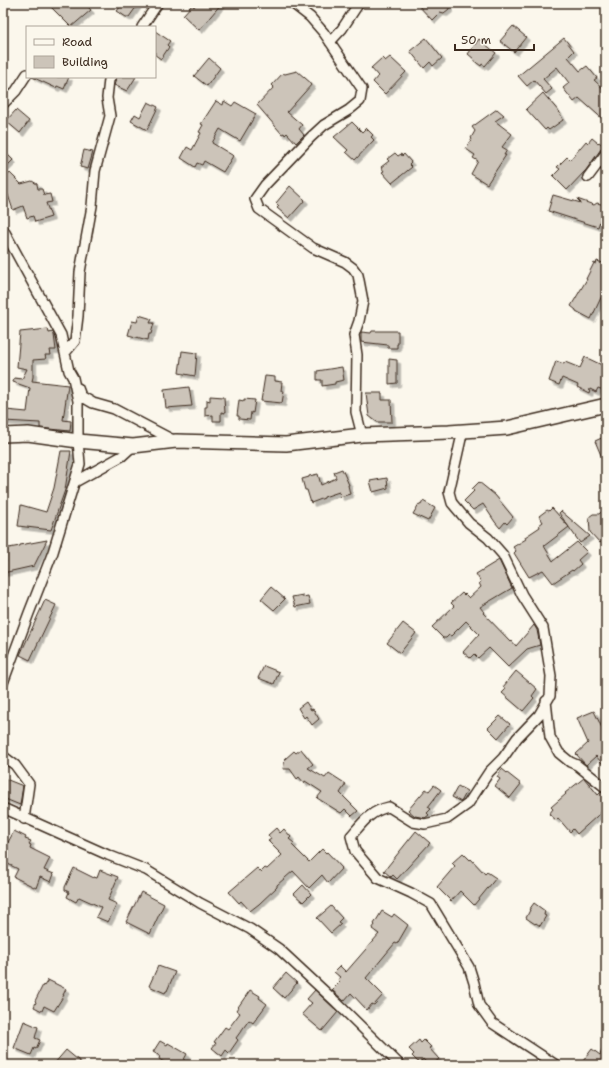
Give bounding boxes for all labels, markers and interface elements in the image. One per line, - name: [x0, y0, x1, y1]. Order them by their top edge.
- legend: [26, 26, 156, 78]
- scale bar: [455, 26, 534, 52]
- text: 50 m: [461, 32, 491, 48]
- text: Road: [62, 34, 93, 50]
- text: Building: [62, 54, 108, 70]

